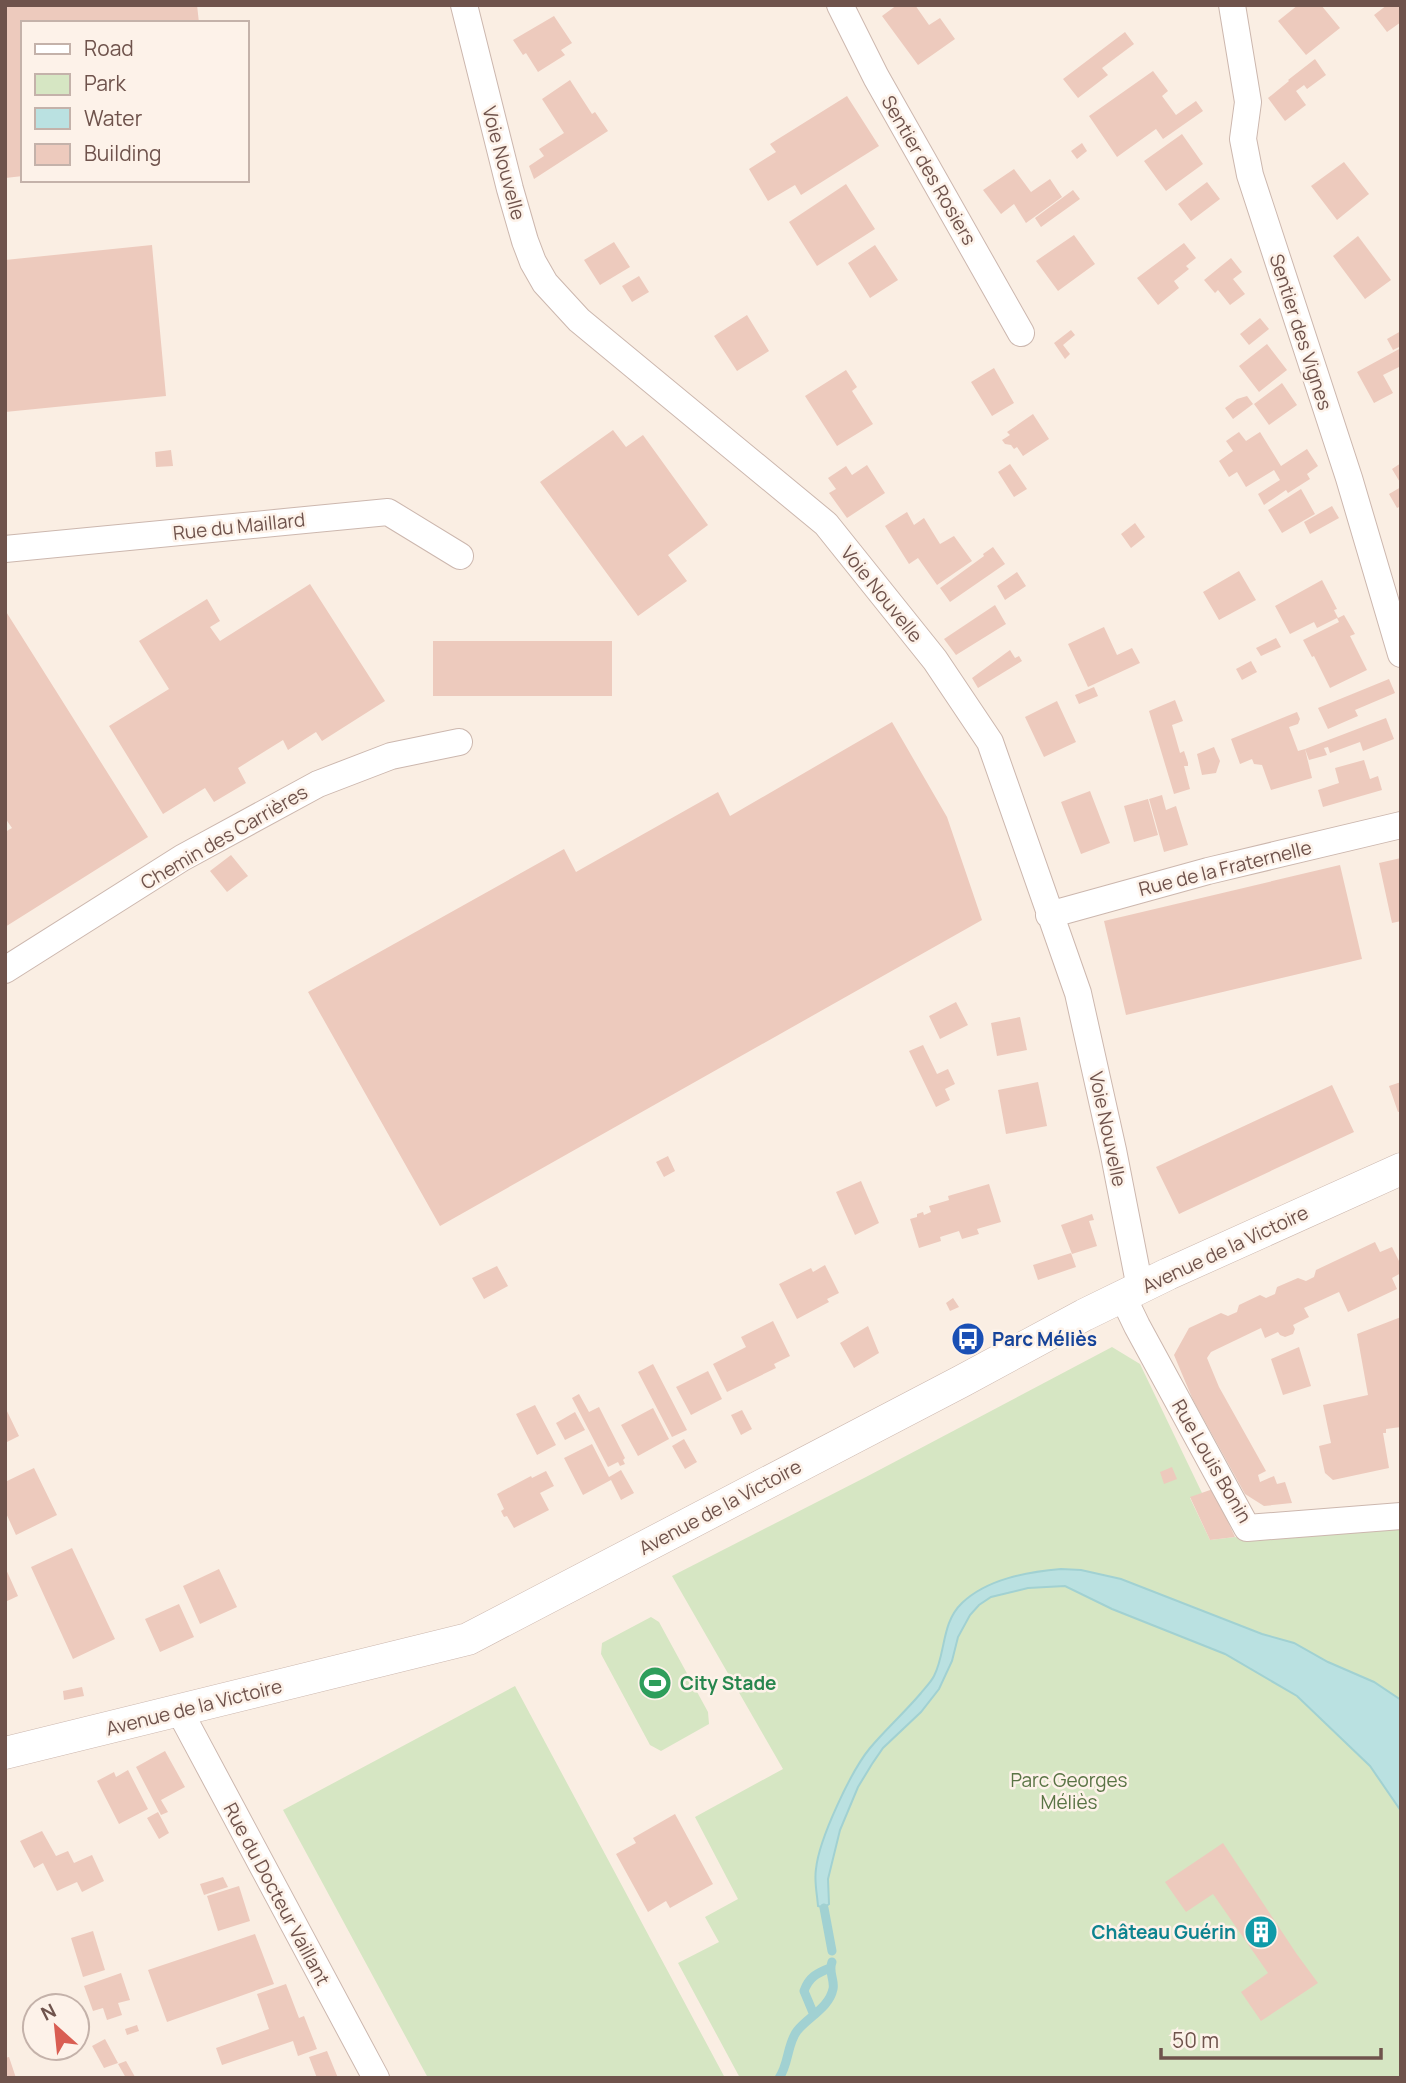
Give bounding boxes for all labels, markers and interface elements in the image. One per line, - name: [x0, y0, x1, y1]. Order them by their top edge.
- legend: [21, 21, 248, 182]
- text: Road: [84, 34, 134, 62]
- text: Park: [84, 69, 126, 97]
- street label: Sentier des Rosiers: [876, 90, 982, 250]
- street label: Voie Nouvelle: [476, 103, 532, 223]
- text: Water: [84, 104, 143, 132]
- text: Building: [84, 139, 161, 167]
- street label: Sentier des Vignes: [1263, 251, 1339, 413]
- street label: Rue du Maillard: [172, 506, 306, 546]
- street label: Voie Nouvelle: [835, 540, 929, 648]
- street label: Chemin des Carrières: [136, 779, 312, 895]
- street label: Rue de la Fraternelle: [1136, 834, 1314, 902]
- street label: Voie Nouvelle: [1083, 1069, 1133, 1189]
- street label: Avenue de la Victoire: [1138, 1199, 1312, 1299]
- bus stop icon: Parc Méliès: [949, 1320, 987, 1358]
- place label: Parc Méliès: [992, 1326, 1097, 1352]
- street label: Rue Louis Bonin: [1166, 1395, 1258, 1527]
- street label: Avenue de la Victoire: [634, 1453, 806, 1561]
- sports icon: City Stade: [636, 1664, 674, 1702]
- place label: City Stade: [680, 1670, 777, 1696]
- street label: Avenue de la Victoire: [103, 1673, 285, 1741]
- park label: Parc Georges Méliès: [1010, 1767, 1128, 1815]
- street label: Rue du Docteur Vaillant: [218, 1798, 336, 1990]
- building icon: Château Guérin: [1242, 1913, 1280, 1951]
- place label: Château Guérin: [1092, 1919, 1236, 1945]
- north arrow: [21, 1992, 91, 2062]
- text: N: [36, 1997, 60, 2027]
- scale bar: [1161, 2016, 1382, 2060]
- text: 50 m: [1172, 2026, 1219, 2054]

